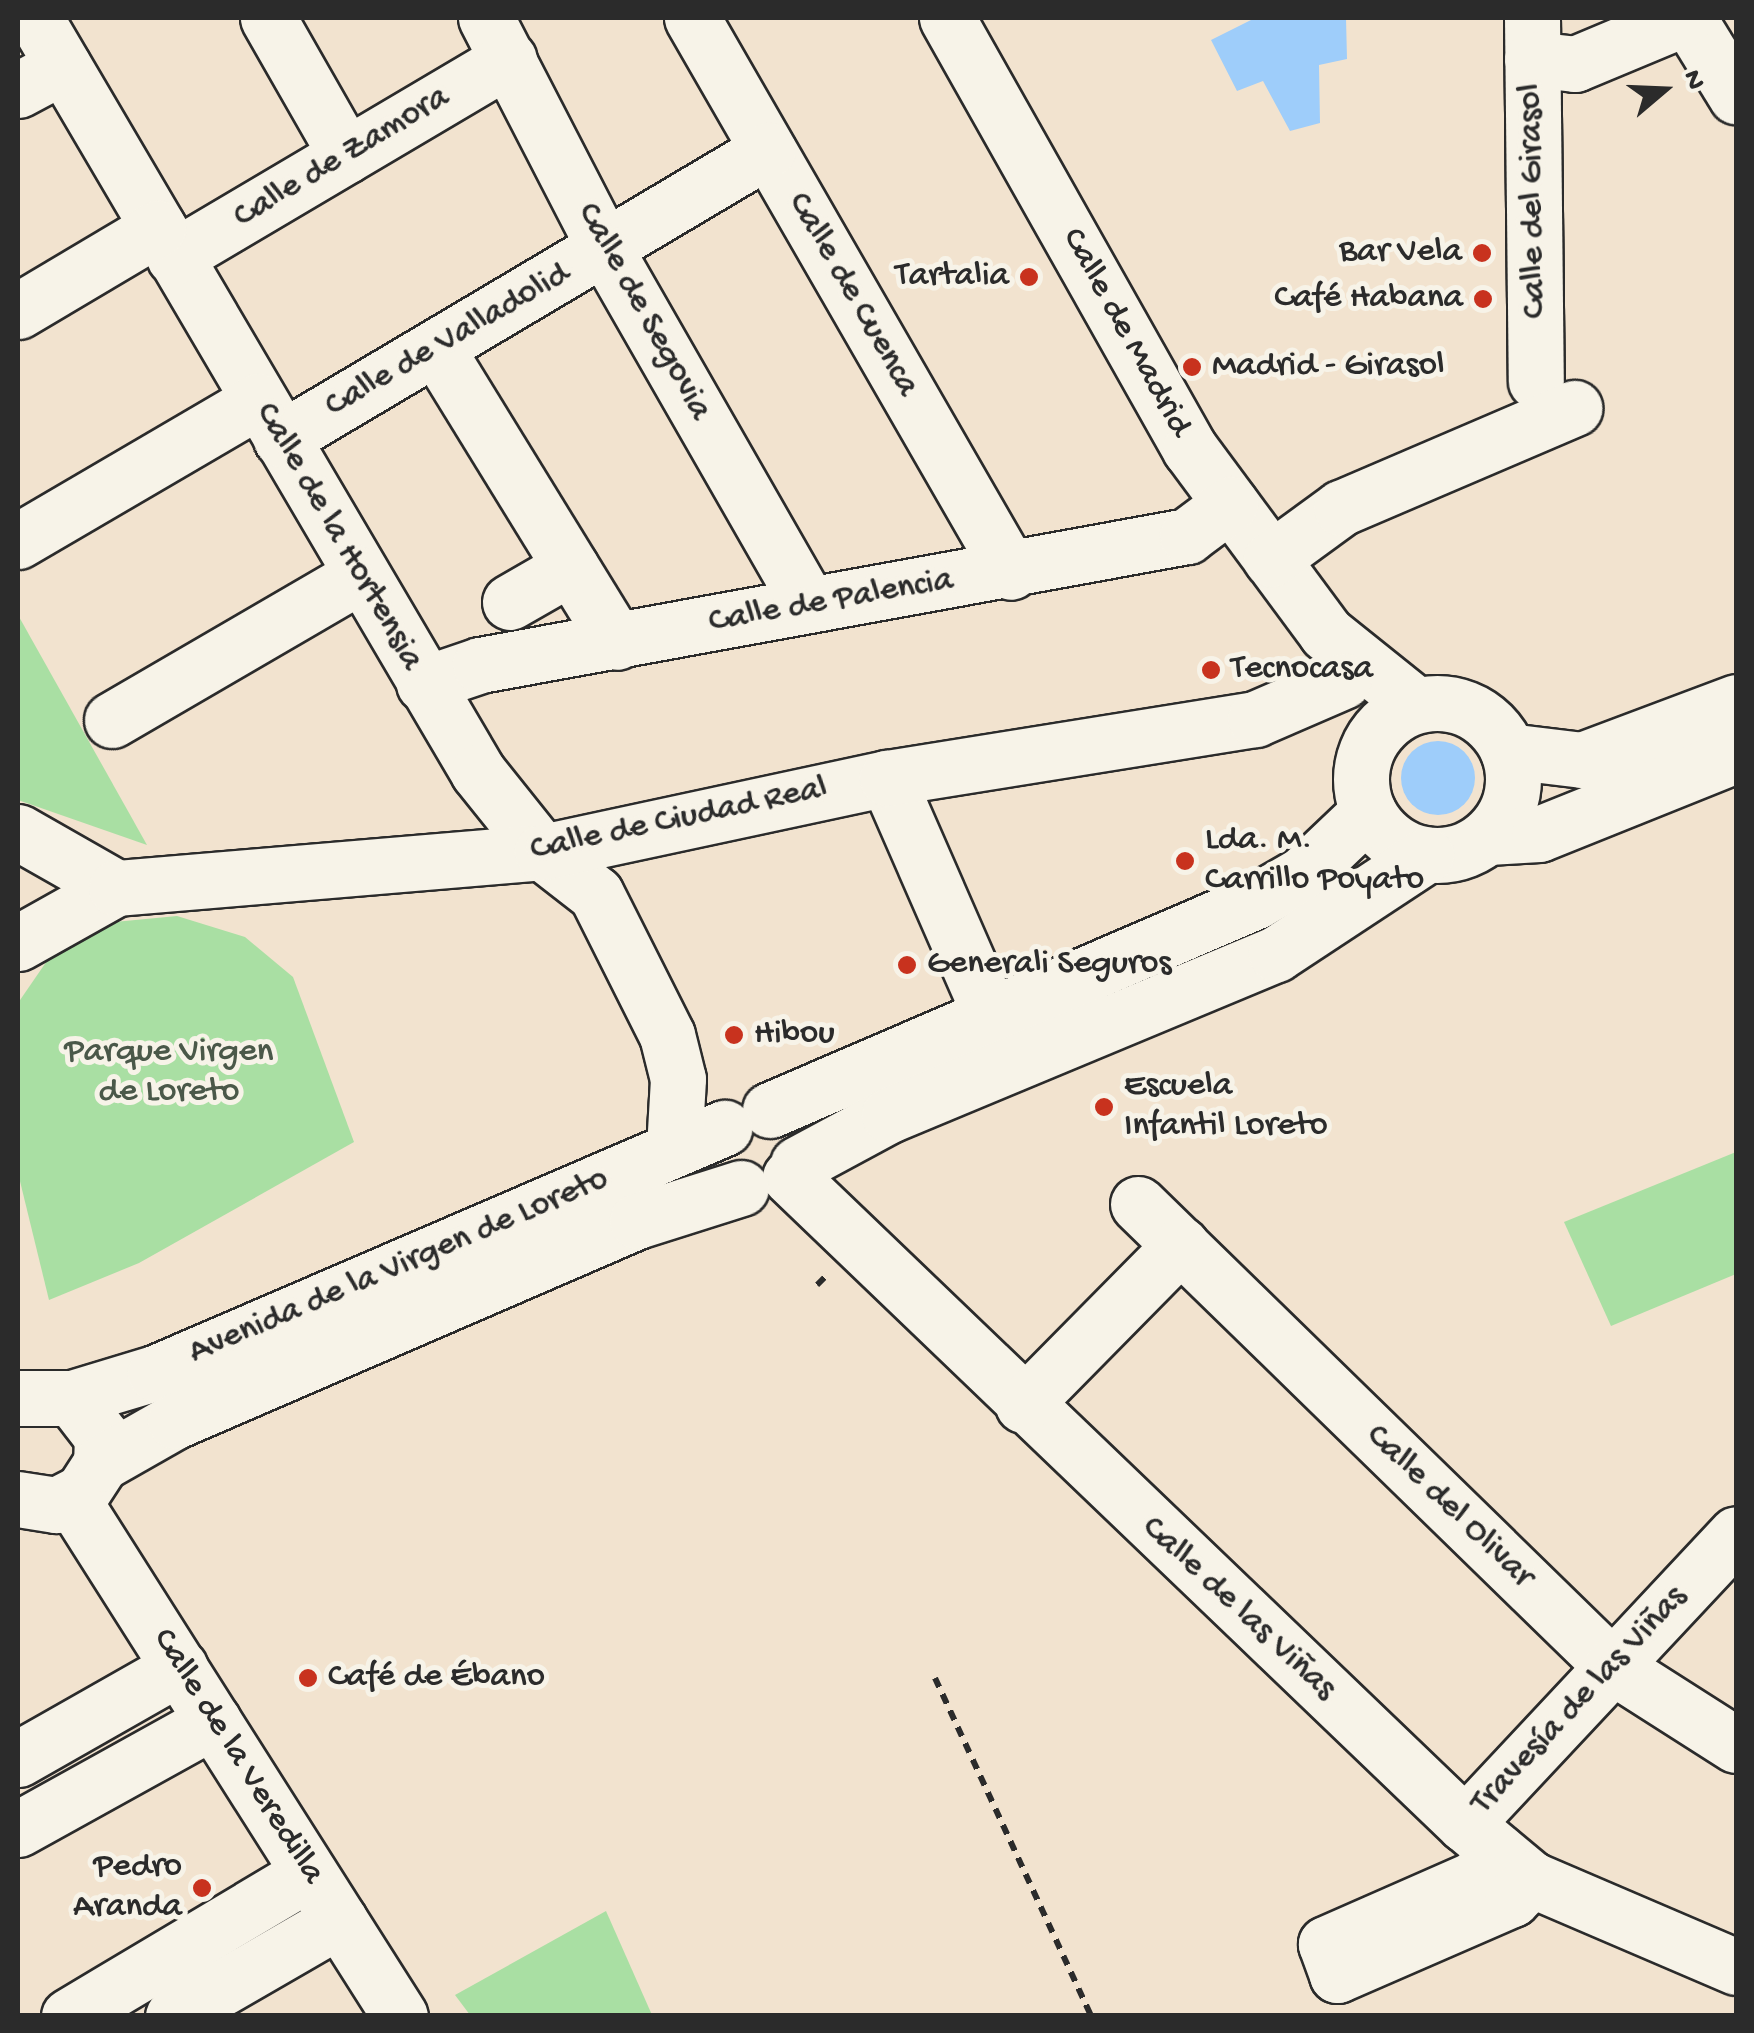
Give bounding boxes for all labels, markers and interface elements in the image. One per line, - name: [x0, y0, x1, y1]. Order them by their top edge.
- north arrow: [1614, 40, 1714, 140]
- text: N: [1674, 66, 1711, 94]
- street label: Calle de Zamora: [227, 77, 457, 239]
- street label: Calle del Girasol: [1511, 83, 1557, 319]
- street label: Calle de Cuenca: [777, 186, 927, 404]
- street label: Calle de Segovia: [566, 196, 720, 428]
- street label: Calle de Madrid: [1050, 221, 1200, 445]
- place label: Bar Vela: [1339, 232, 1462, 274]
- marker: Bar Vela: [1471, 242, 1493, 264]
- street label: Calle de Valladolid: [318, 254, 578, 428]
- place label: Tartalia: [895, 256, 1009, 298]
- marker: Tartalia: [1018, 266, 1040, 288]
- place label: Café Habana: [1274, 278, 1463, 320]
- marker: Café Habana: [1472, 288, 1494, 310]
- place label: Madrid - Girasol: [1212, 346, 1445, 388]
- marker: Madrid - Girasol: [1181, 356, 1203, 378]
- street label: Calle de la Hortensia: [244, 396, 432, 678]
- street label: Calle de Palencia: [706, 560, 956, 644]
- place label: Tecnocasa: [1231, 649, 1373, 691]
- marker: Tecnocasa: [1200, 659, 1222, 681]
- street label: Calle de Ciudad Real: [527, 768, 831, 872]
- place label: Lda. M. Carrillo Poyato: [1205, 820, 1424, 902]
- marker: Lda. M. Carrillo Poyato: [1174, 850, 1196, 872]
- place label: Generali Seguros: [927, 944, 1171, 986]
- marker: Generali Seguros: [896, 954, 918, 976]
- place label: Hibou: [754, 1014, 835, 1056]
- marker: Hibou: [723, 1024, 745, 1046]
- park label: Parque Virgen de Loreto: [65, 1032, 273, 1114]
- place label: Escuela Infantil Loreto: [1124, 1066, 1328, 1148]
- marker: Escuela Infantil Loreto: [1093, 1096, 1115, 1118]
- street label: Avenida de la Virgen de Loreto: [183, 1159, 615, 1375]
- street label: Calle del Olivar: [1356, 1416, 1542, 1598]
- street label: Calle de las Viñas: [1132, 1508, 1344, 1710]
- street label: Travesía de las Viñas: [1463, 1578, 1697, 1824]
- street label: Calle de la Veredilla: [141, 1621, 333, 1893]
- place label: Café de Ébano: [328, 1657, 545, 1699]
- marker: Café de Ébano: [297, 1667, 319, 1689]
- place label: Pedro Aranda: [73, 1847, 182, 1929]
- marker: Pedro Aranda: [191, 1877, 213, 1899]

